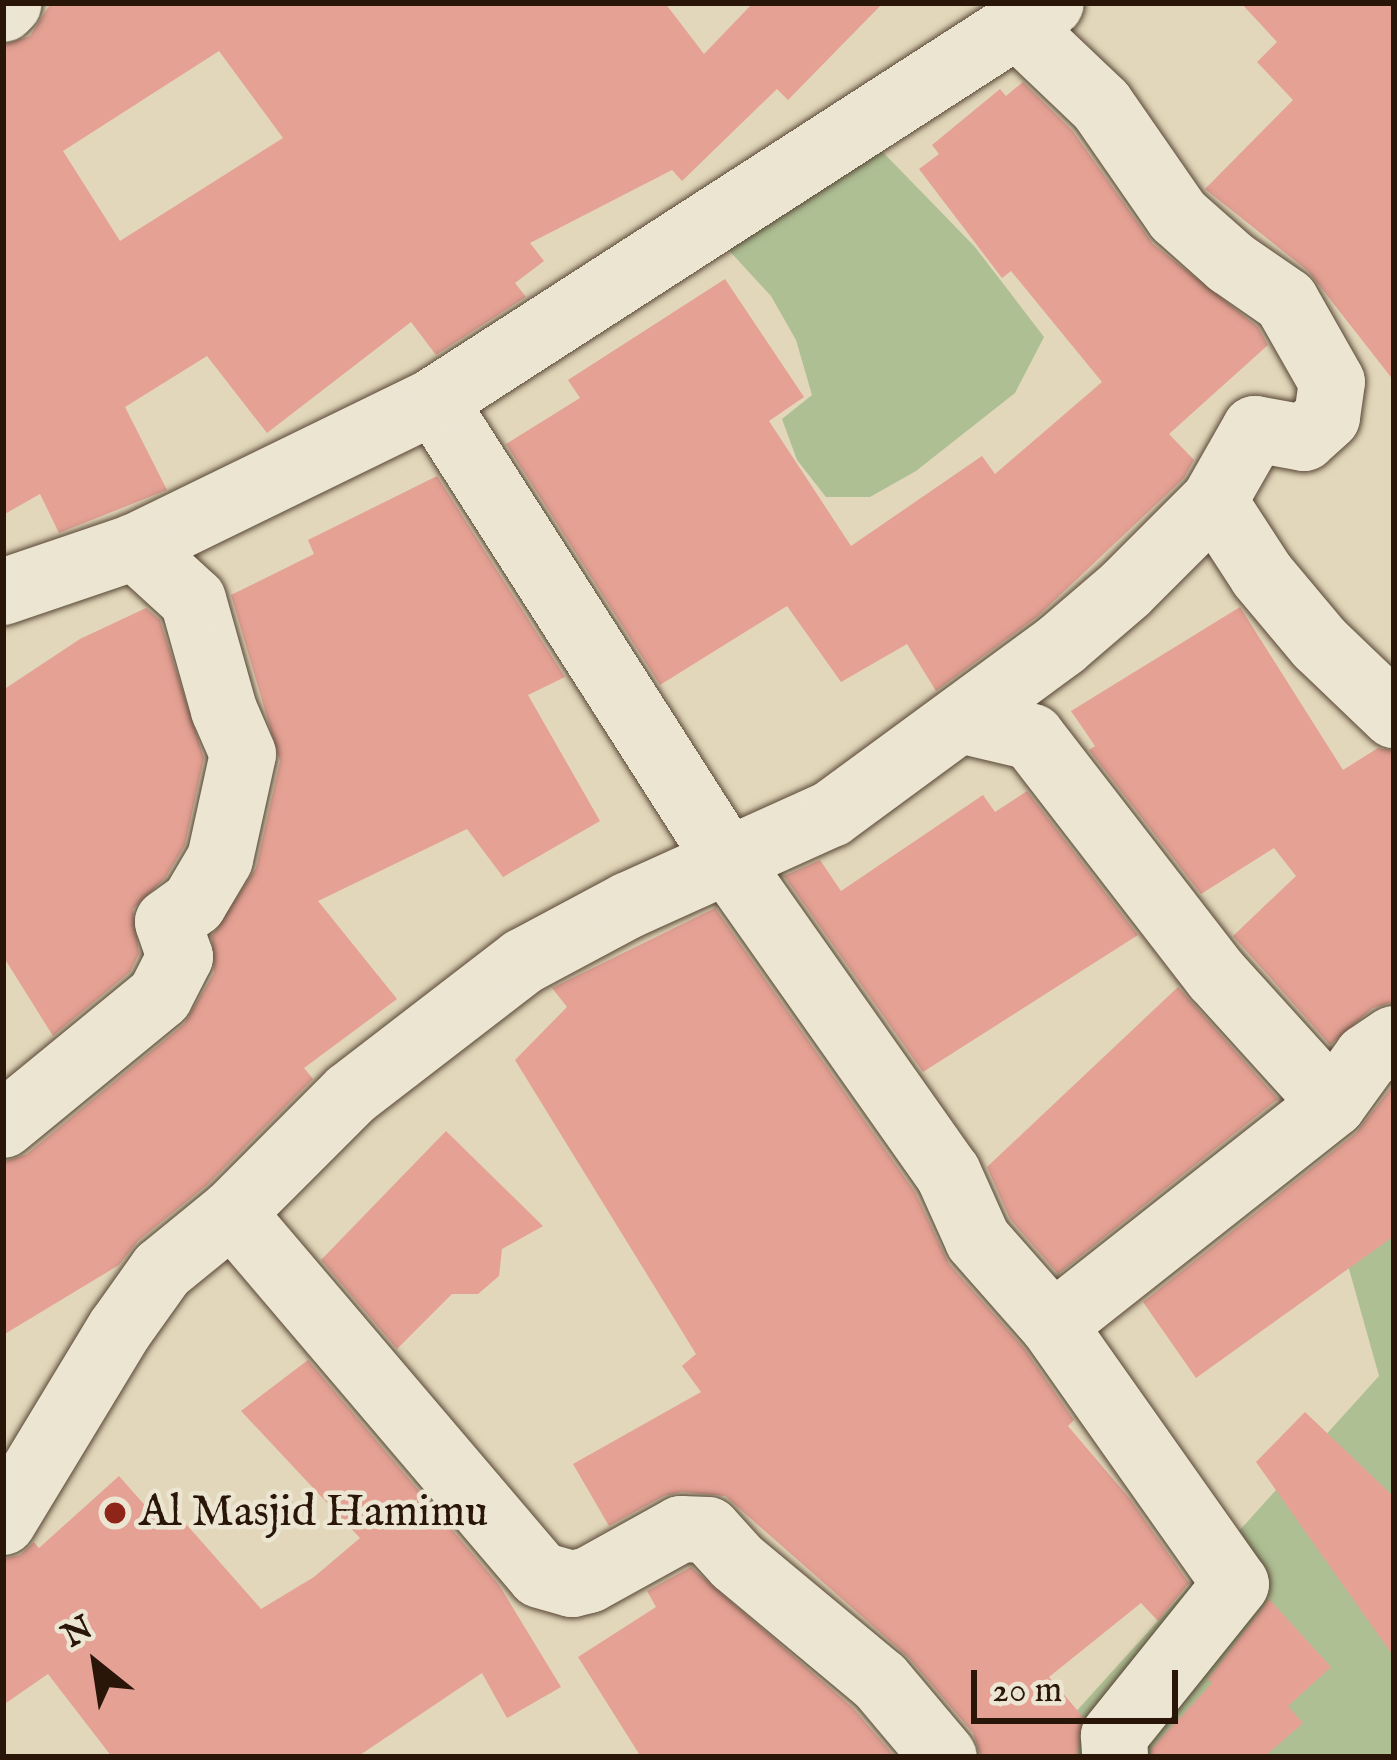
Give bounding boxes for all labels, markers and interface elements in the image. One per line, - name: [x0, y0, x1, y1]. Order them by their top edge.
- place label: Al Masjid Hamimu: [139, 1486, 488, 1540]
- marker: Al Masjid Hamimu: [102, 1500, 128, 1526]
- north arrow: [36, 1604, 156, 1724]
- text: N: [55, 1607, 101, 1658]
- scale bar: [977, 1646, 1184, 1720]
- text: 20 m: [992, 1668, 1062, 1714]

